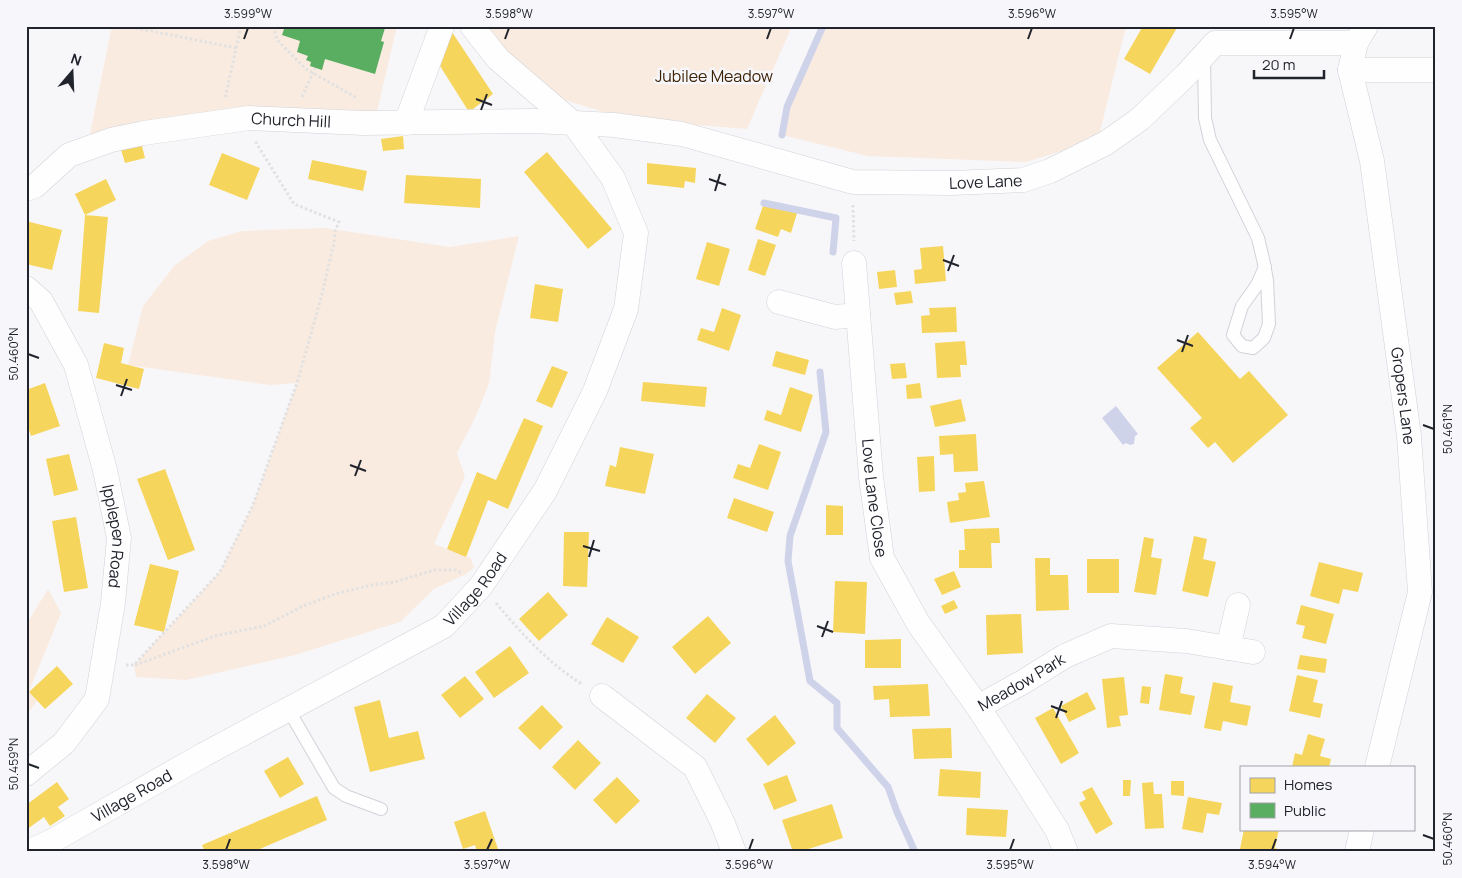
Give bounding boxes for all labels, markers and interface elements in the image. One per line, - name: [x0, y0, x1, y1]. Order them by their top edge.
- text: 3.599°W: [224, 5, 273, 22]
- text: 3.598°W: [485, 5, 534, 22]
- text: 3.597°W: [748, 5, 795, 22]
- text: 3.596°W: [1008, 5, 1057, 22]
- text: 3.595°W: [1270, 5, 1319, 22]
- north arrow: [48, 48, 98, 98]
- scale bar: [1254, 48, 1324, 80]
- text: N: [69, 49, 84, 70]
- text: 20 m: [1262, 54, 1295, 75]
- park label: Jubilee Meadow: [655, 65, 773, 87]
- street label: Church Hill: [251, 107, 331, 133]
- street label: Love Lane: [948, 169, 1023, 194]
- text: 50.460°N: [5, 328, 22, 380]
- street label: Gropers Lane: [1386, 346, 1421, 445]
- text: 50.461°N: [1439, 404, 1456, 454]
- street label: Love Lane Close: [857, 438, 893, 559]
- street label: Ipplepen Road: [97, 482, 130, 589]
- street label: Village Road: [438, 548, 512, 631]
- street label: Meadow Park: [974, 647, 1070, 716]
- text: 50.459°N: [5, 738, 22, 790]
- street label: Village Road: [87, 764, 176, 827]
- legend: [1240, 766, 1414, 830]
- text: Homes: [1284, 774, 1333, 795]
- text: Public: [1284, 800, 1326, 821]
- text: 50.460°N: [1439, 813, 1456, 865]
- text: 3.598°W: [202, 856, 251, 873]
- text: 3.597°W: [464, 856, 511, 873]
- text: 3.596°W: [725, 856, 774, 873]
- text: 3.595°W: [986, 856, 1035, 873]
- text: 3.594°W: [1248, 856, 1297, 873]

